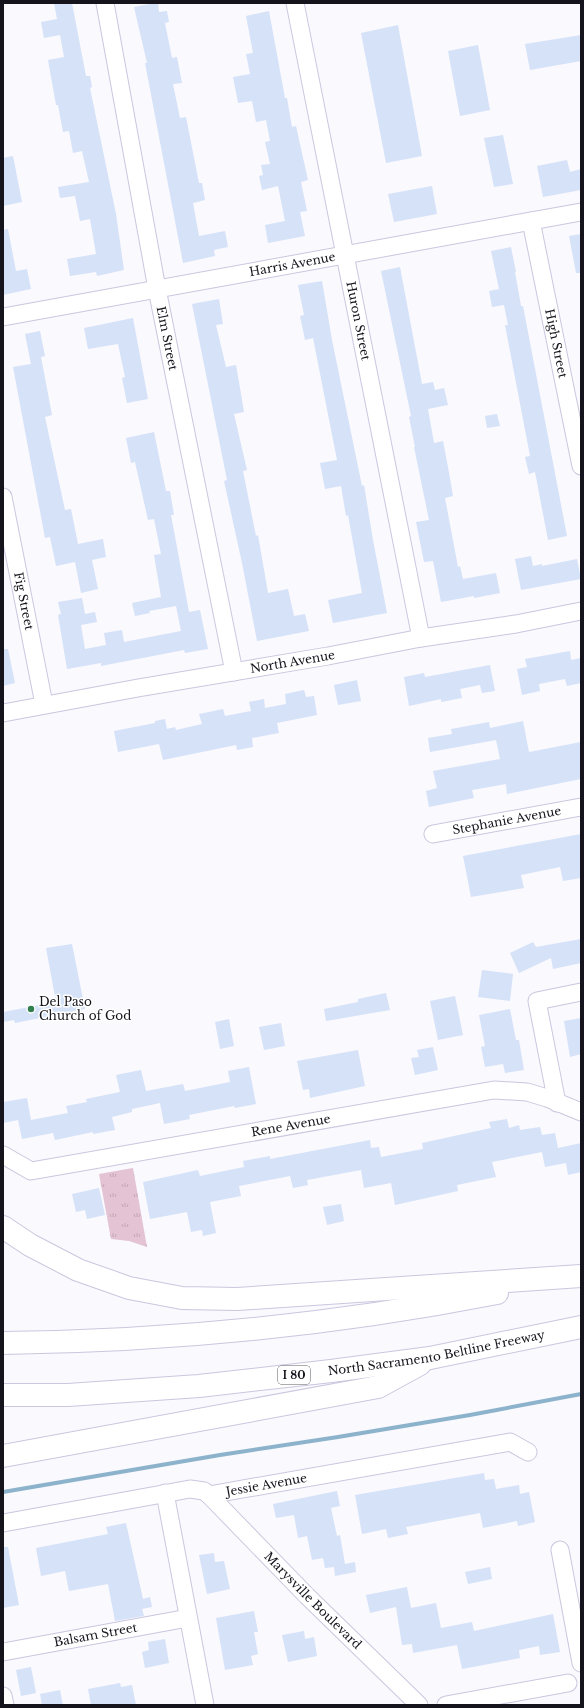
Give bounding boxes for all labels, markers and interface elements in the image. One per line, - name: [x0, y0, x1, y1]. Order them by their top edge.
- street label: Harris Avenue: [248, 249, 337, 279]
- street label: Huron Street: [343, 280, 374, 362]
- street label: Elm Street: [154, 305, 181, 372]
- street label: High Street: [542, 307, 571, 380]
- street label: Fig Street: [11, 571, 37, 632]
- street label: North Avenue: [249, 647, 336, 676]
- street label: Stephanie Avenue: [451, 803, 562, 837]
- place label: Del Paso Church of God: [39, 994, 131, 1023]
- marker: Del Paso Church of God: [26, 1004, 36, 1014]
- street label: Rene Avenue: [250, 1111, 332, 1139]
- street label: North Sacramento Beltline Freeway: [327, 1327, 546, 1378]
- road number: I 80: [278, 1366, 310, 1384]
- street label: Jessie Avenue: [223, 1470, 308, 1499]
- street label: Marysville Boulevard: [261, 1549, 365, 1652]
- street label: Balsam Street: [53, 1619, 139, 1650]

